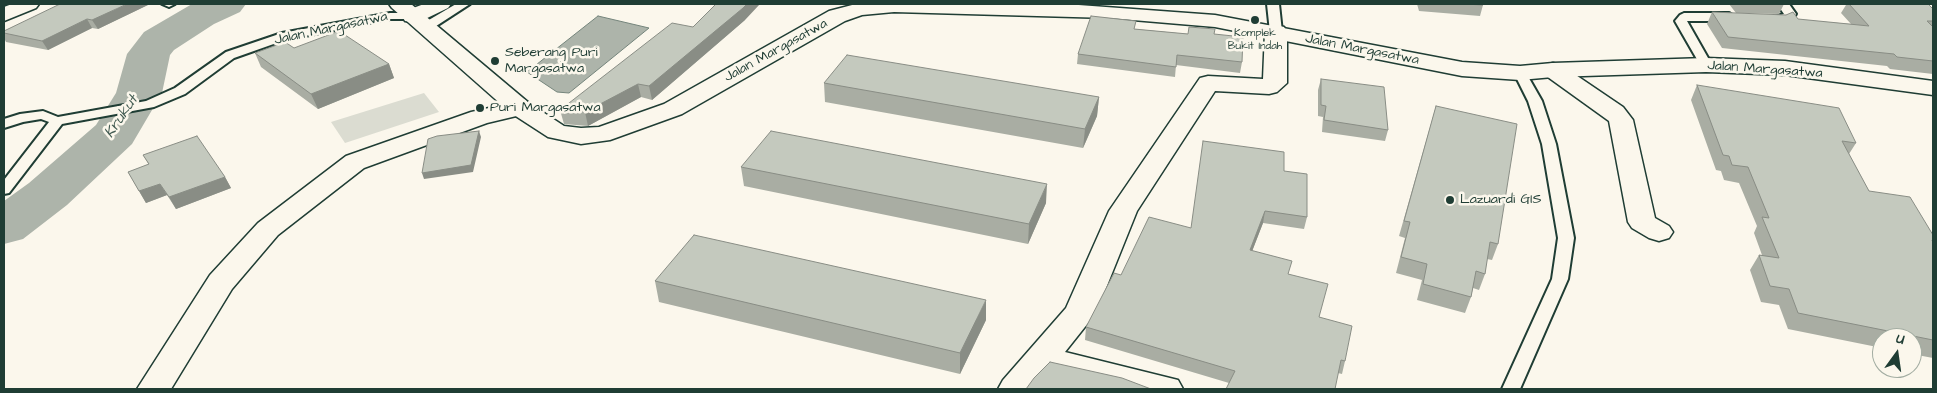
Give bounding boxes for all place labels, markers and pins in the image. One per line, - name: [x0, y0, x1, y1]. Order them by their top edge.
- marker: Komplek Bukit Indah: [1249, 14, 1261, 26]
- place label: Komplek Bukit Indah: [1228, 27, 1282, 53]
- place label: Seberang Puri Margasatwa: [505, 45, 598, 78]
- marker: Seberang Puri Margasatwa: [489, 55, 501, 67]
- place label: Puri Margasatwa: [490, 100, 601, 116]
- marker: Puri Margasatwa: [474, 102, 486, 114]
- place label: Lazuardi GIS: [1460, 192, 1541, 208]
- marker: Lazuardi GIS: [1444, 194, 1456, 206]

